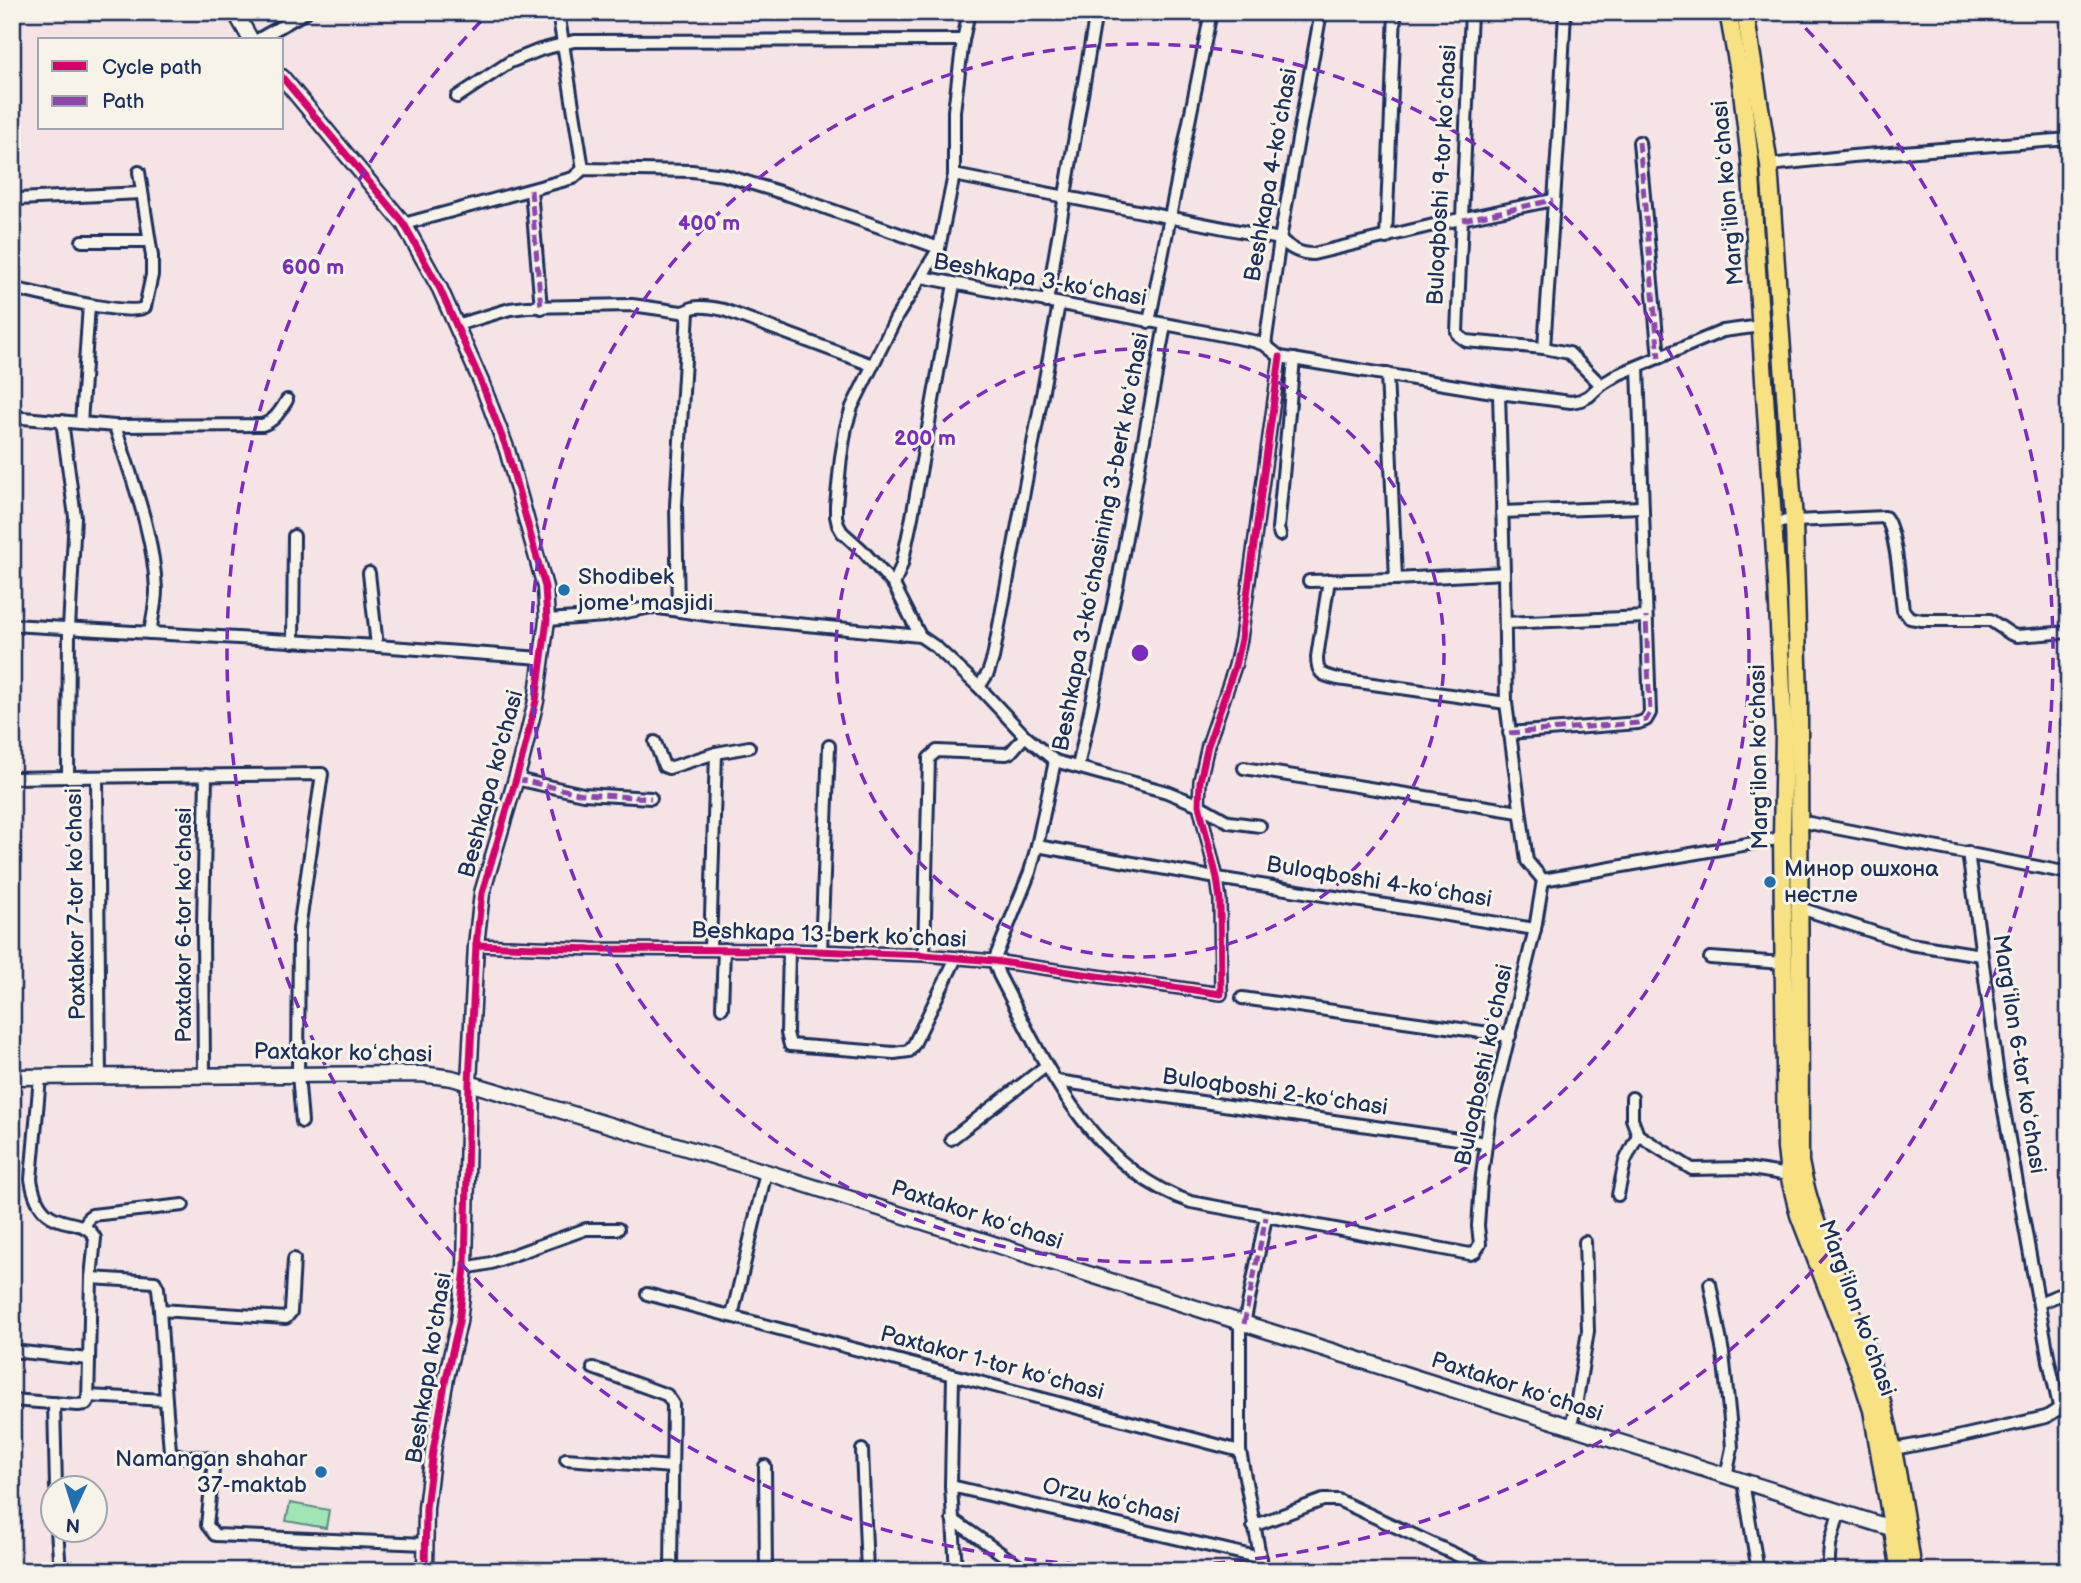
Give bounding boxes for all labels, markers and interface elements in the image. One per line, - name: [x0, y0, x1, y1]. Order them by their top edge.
- legend: [38, 38, 284, 130]
- street label: Buloqboshi 9-tor koʻchasi: [1421, 44, 1463, 306]
- text: Cycle path: [102, 55, 202, 80]
- street label: Beshkapa 4-koʻchasi: [1238, 66, 1304, 284]
- text: Path: [102, 89, 144, 114]
- street label: Margʻilon koʻchasi: [1706, 99, 1750, 287]
- text: 400 m: [678, 211, 740, 236]
- street label: Beshkapa 3-koʻchasi: [931, 247, 1149, 313]
- text: 600 m: [282, 255, 344, 280]
- street label: Beshkapa 3-koʻchasining 3-berk koʻchasi: [1047, 330, 1155, 754]
- text: 200 m: [894, 426, 956, 451]
- place label: Shodibek jome' masjidi: [577, 563, 713, 617]
- marker: Shodibek jome' masjidi: [556, 582, 572, 598]
- centre of rings: [1128, 641, 1152, 665]
- street label: Margʻilon koʻchasi: [1743, 664, 1775, 850]
- street label: Beshkapa ko'chasi: [452, 687, 530, 881]
- street label: Paxtakor 7-tor koʻchasi: [60, 788, 92, 1020]
- street label: Paxtakor 6-tor koʻchasi: [170, 807, 198, 1043]
- street label: Buloqboshi 4-koʻchasi: [1264, 850, 1494, 914]
- place label: Минор ошхона нестле: [1784, 855, 1939, 909]
- marker: Минор ошхона нестле: [1762, 874, 1778, 890]
- street label: Beshkapa 13-berk koʼchasi: [691, 916, 967, 954]
- street label: Margʻilon 6-tor koʻchasi: [1986, 932, 2052, 1176]
- street label: Buloqboshi koʻchasi: [1449, 962, 1519, 1168]
- street label: Paxtakor koʻchasi: [253, 1037, 433, 1069]
- street label: Buloqboshi 2-koʻchasi: [1160, 1062, 1390, 1122]
- street label: Paxtakor koʻchasi: [888, 1174, 1066, 1256]
- street label: Margʻilon koʻchasi: [1812, 1216, 1902, 1400]
- street label: Beshkapa ko'chasi: [400, 1270, 458, 1466]
- street label: Paxtakor 1-tor koʻchasi: [877, 1320, 1107, 1406]
- street label: Paxtakor koʻchasi: [1428, 1346, 1606, 1428]
- place label: Namangan shahar 37-maktab: [115, 1445, 308, 1499]
- marker: Namangan shahar 37-maktab: [313, 1464, 329, 1480]
- street label: Orzu koʻchasi: [1040, 1472, 1182, 1530]
- north arrow: [38, 1474, 108, 1544]
- text: N: [65, 1512, 81, 1536]

